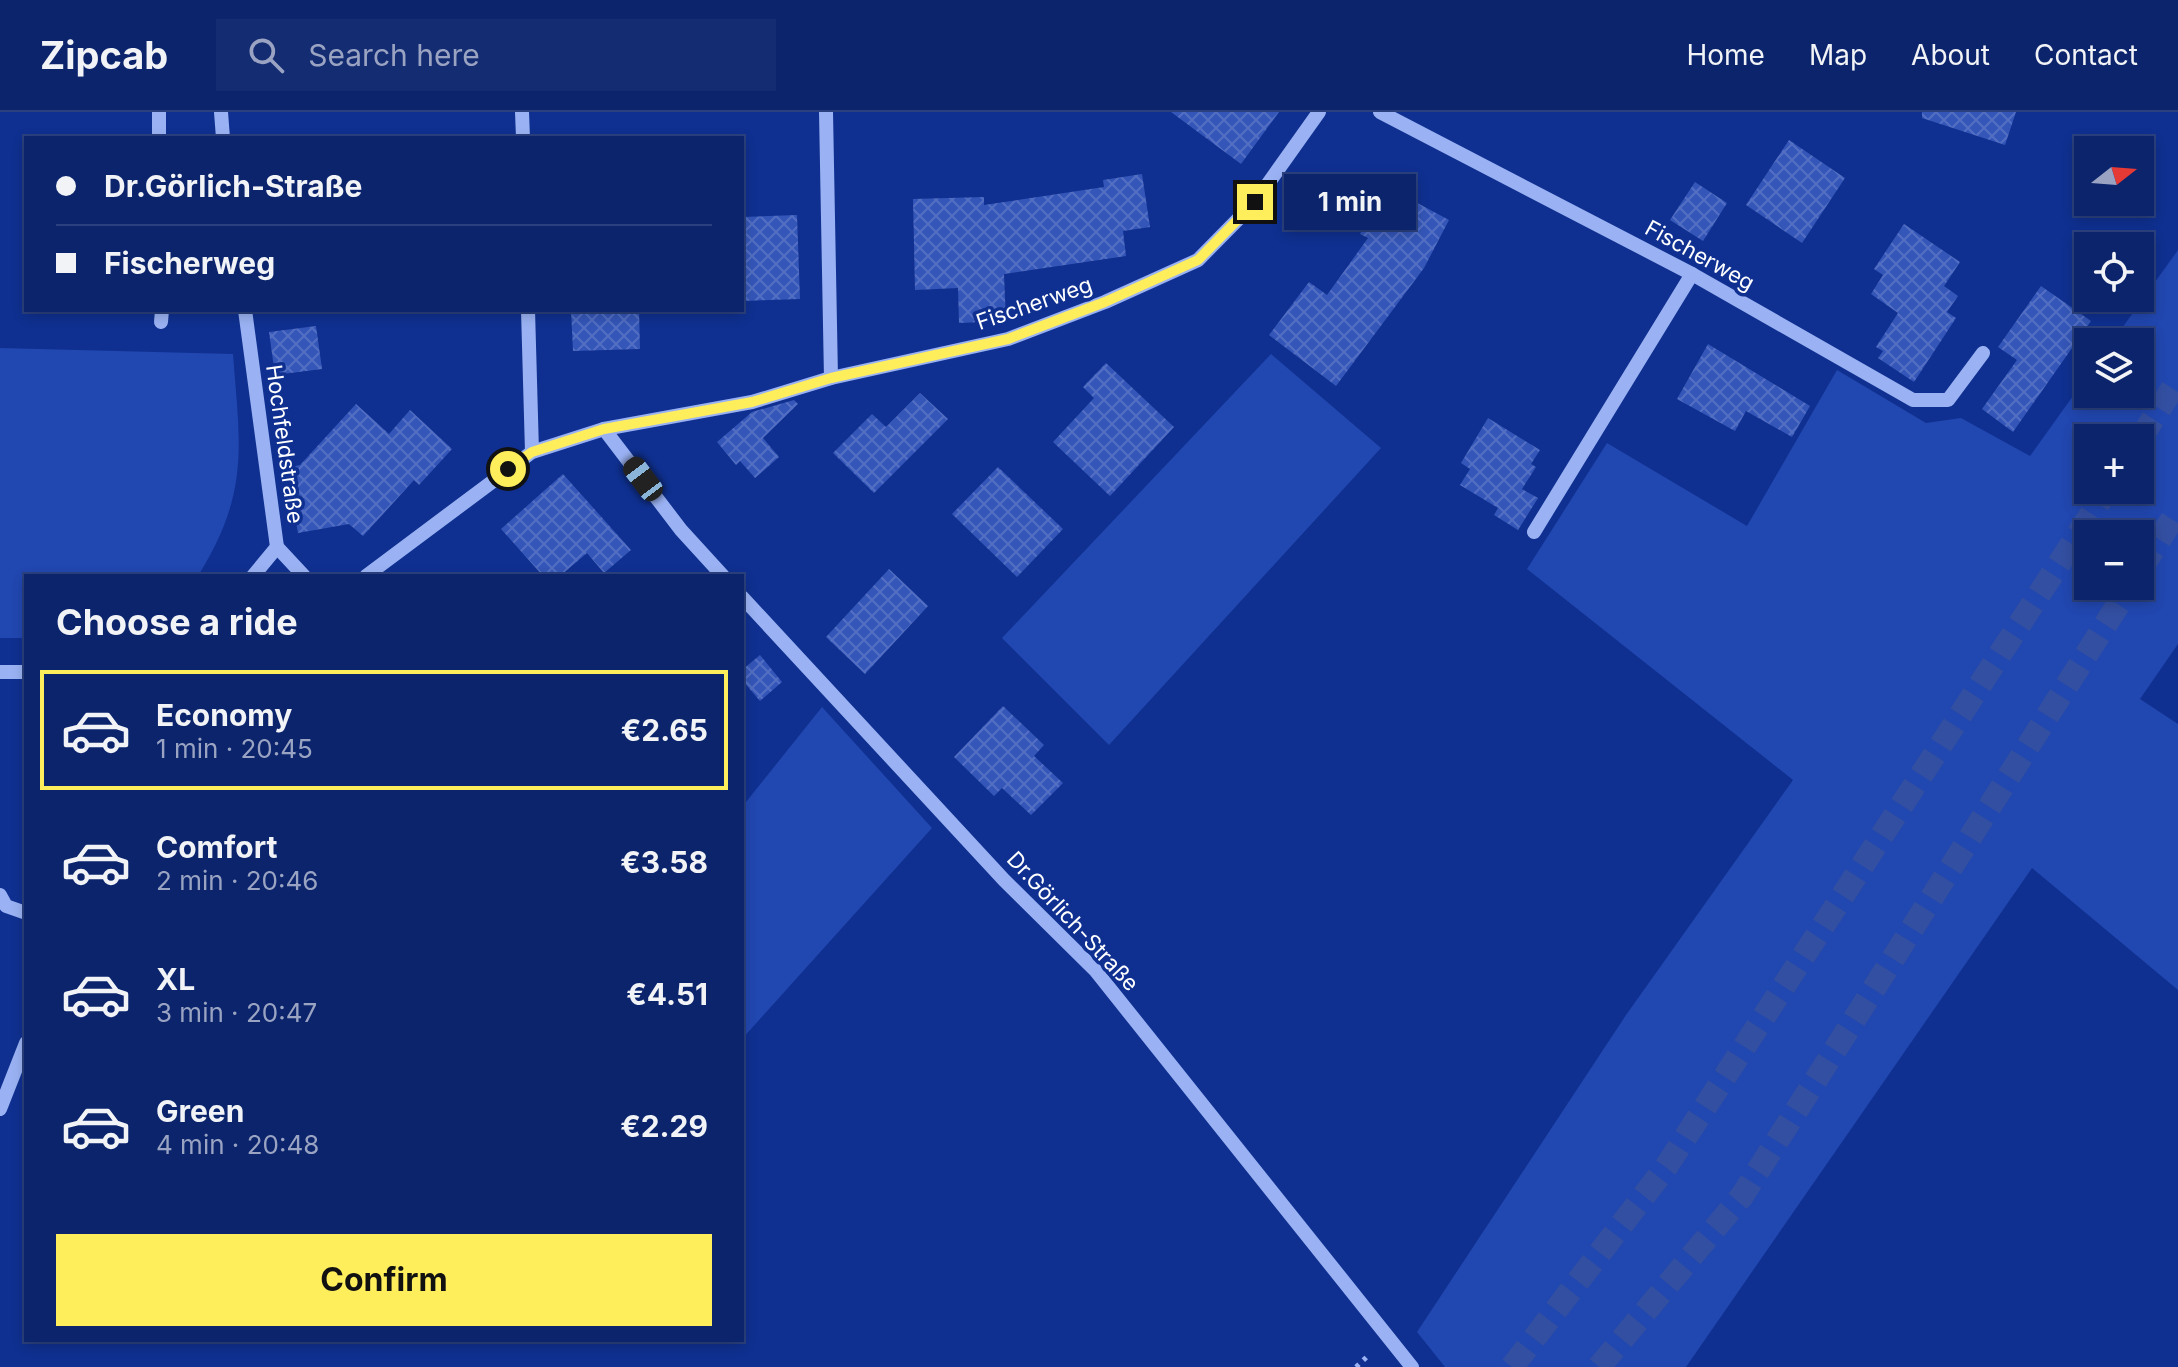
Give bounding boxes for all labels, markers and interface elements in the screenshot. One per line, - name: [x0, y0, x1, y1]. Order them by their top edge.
- search box: [216, 19, 776, 91]
- text: Zipcab: [40, 32, 168, 78]
- icon: search: [244, 33, 288, 77]
- text: Search here: [308, 37, 480, 73]
- text: Home: [1686, 38, 1765, 72]
- text: Map: [1809, 38, 1867, 72]
- text: About: [1911, 38, 1990, 72]
- text: Contact: [2034, 38, 2138, 72]
- north arrow: [2074, 136, 2154, 216]
- map controls: [2074, 136, 2154, 600]
- text: Dr.Görlich-Straße: [104, 168, 362, 204]
- callout: 1 min: [1283, 174, 1415, 230]
- route end: [1237, 184, 1273, 220]
- text: 1 min: [1318, 186, 1382, 217]
- street label: Fischerweg: [1641, 214, 1759, 296]
- button: locate: [2074, 232, 2154, 312]
- text: Fischerweg: [104, 245, 275, 281]
- street label: Fischerweg: [973, 271, 1095, 335]
- button: layers: [2074, 328, 2154, 408]
- street label: Hochfeldstraße: [261, 363, 309, 525]
- button: +: [2074, 424, 2154, 504]
- route start: [490, 451, 526, 487]
- car: [619, 453, 667, 505]
- button: −: [2074, 520, 2154, 600]
- text: Choose a ride: [56, 600, 298, 644]
- icon: car: [60, 694, 132, 766]
- text: Economy: [156, 697, 292, 733]
- text: €2.65: [621, 712, 708, 748]
- text: 1 min · 20:45: [156, 733, 313, 764]
- icon: car: [60, 826, 132, 898]
- text: Comfort: [156, 829, 277, 865]
- text: €3.58: [620, 844, 708, 880]
- street label: Dr.Görlich-Straße: [1002, 846, 1144, 996]
- text: 2 min · 20:46: [156, 865, 318, 896]
- icon: car: [60, 958, 132, 1030]
- text: XL: [156, 961, 195, 997]
- text: €4.51: [626, 976, 708, 1012]
- text: 3 min · 20:47: [156, 997, 317, 1028]
- icon: car: [60, 1090, 132, 1162]
- text: Green: [156, 1093, 244, 1129]
- text: €2.29: [620, 1108, 708, 1144]
- text: 4 min · 20:48: [156, 1129, 319, 1160]
- button: Confirm: [56, 1234, 712, 1326]

